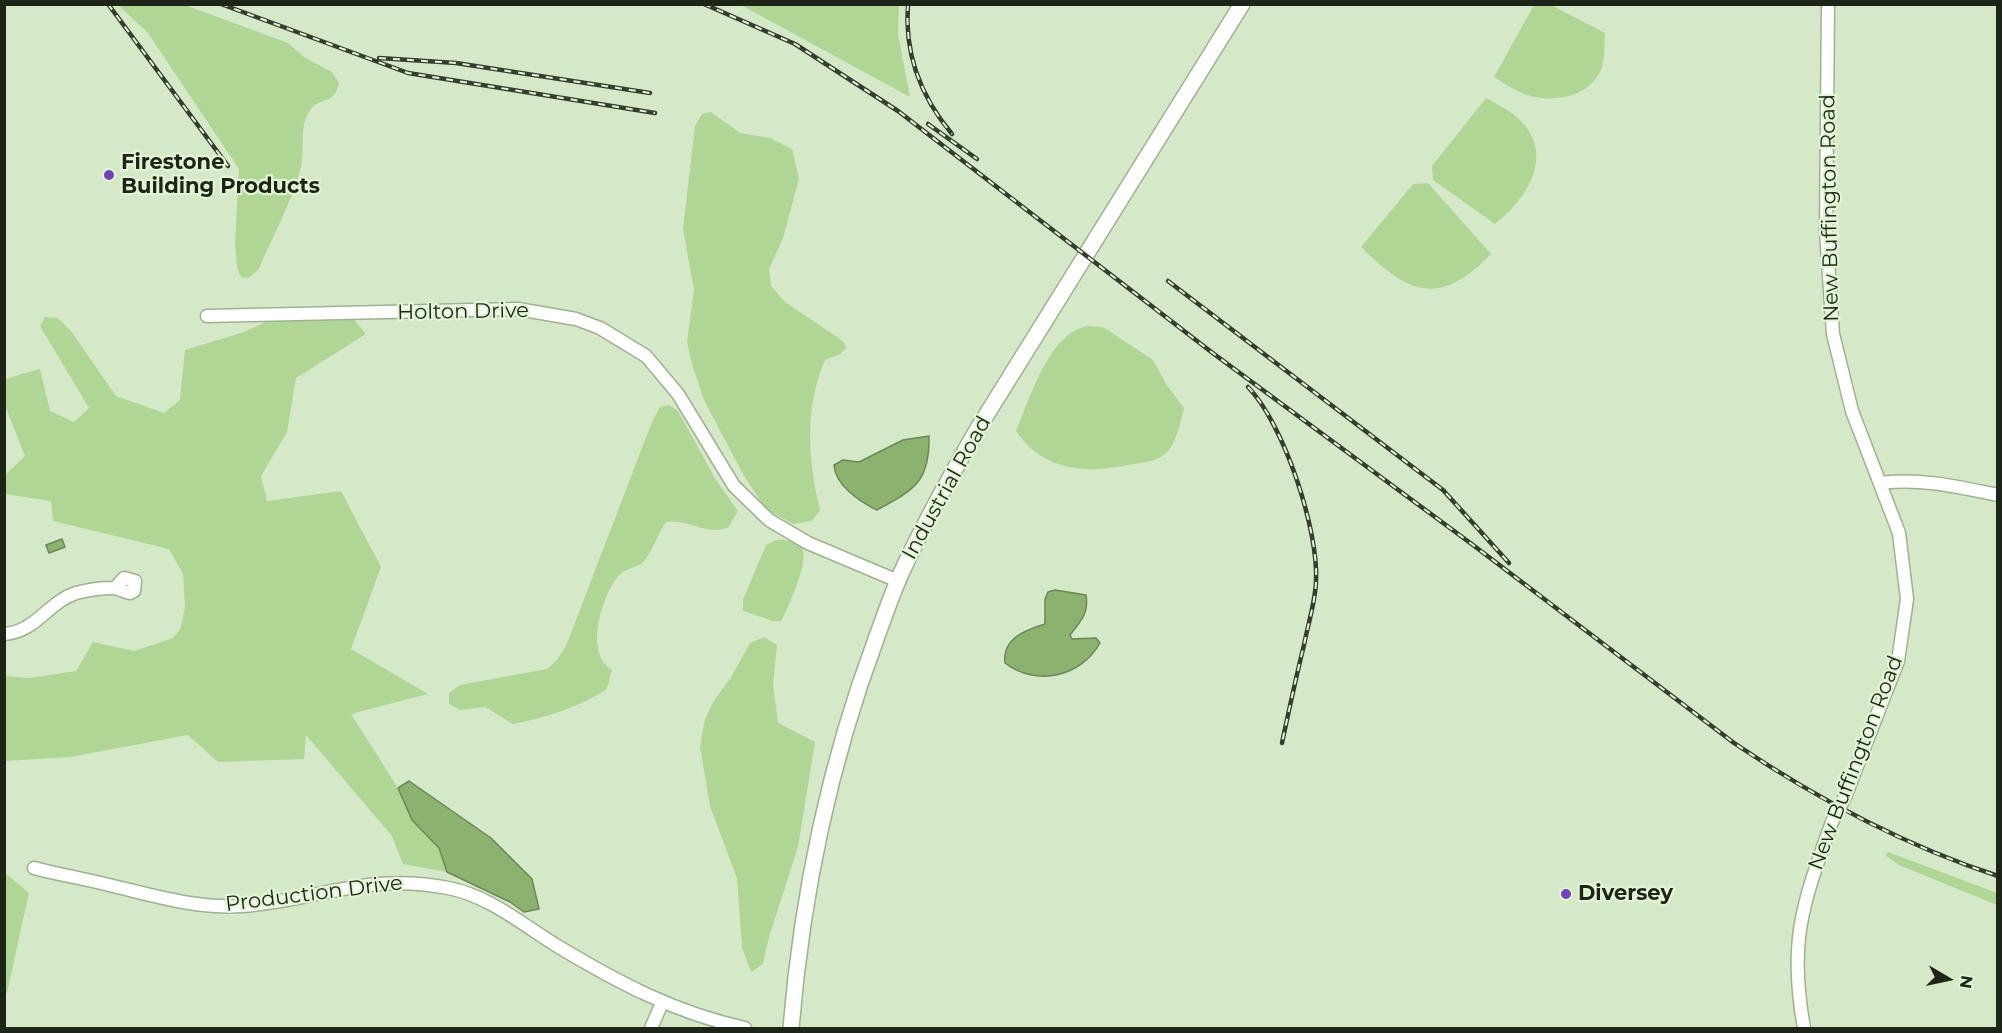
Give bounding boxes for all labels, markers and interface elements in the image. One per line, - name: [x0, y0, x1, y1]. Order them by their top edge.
- street label: New Buffington Road: [1815, 94, 1845, 322]
- place label: Firestone Building Products: [121, 150, 320, 200]
- marker: Firestone Building Products: [102, 168, 116, 182]
- street label: Holton Drive: [397, 298, 529, 326]
- street label: Industrial Road: [897, 412, 997, 564]
- street label: New Buffington Road: [1803, 652, 1909, 874]
- street label: Production Drive: [224, 871, 404, 917]
- place label: Diversey: [1578, 881, 1673, 907]
- marker: Diversey: [1559, 887, 1573, 901]
- north arrow: [1918, 949, 1978, 1009]
- text: N: [1956, 974, 1977, 990]

